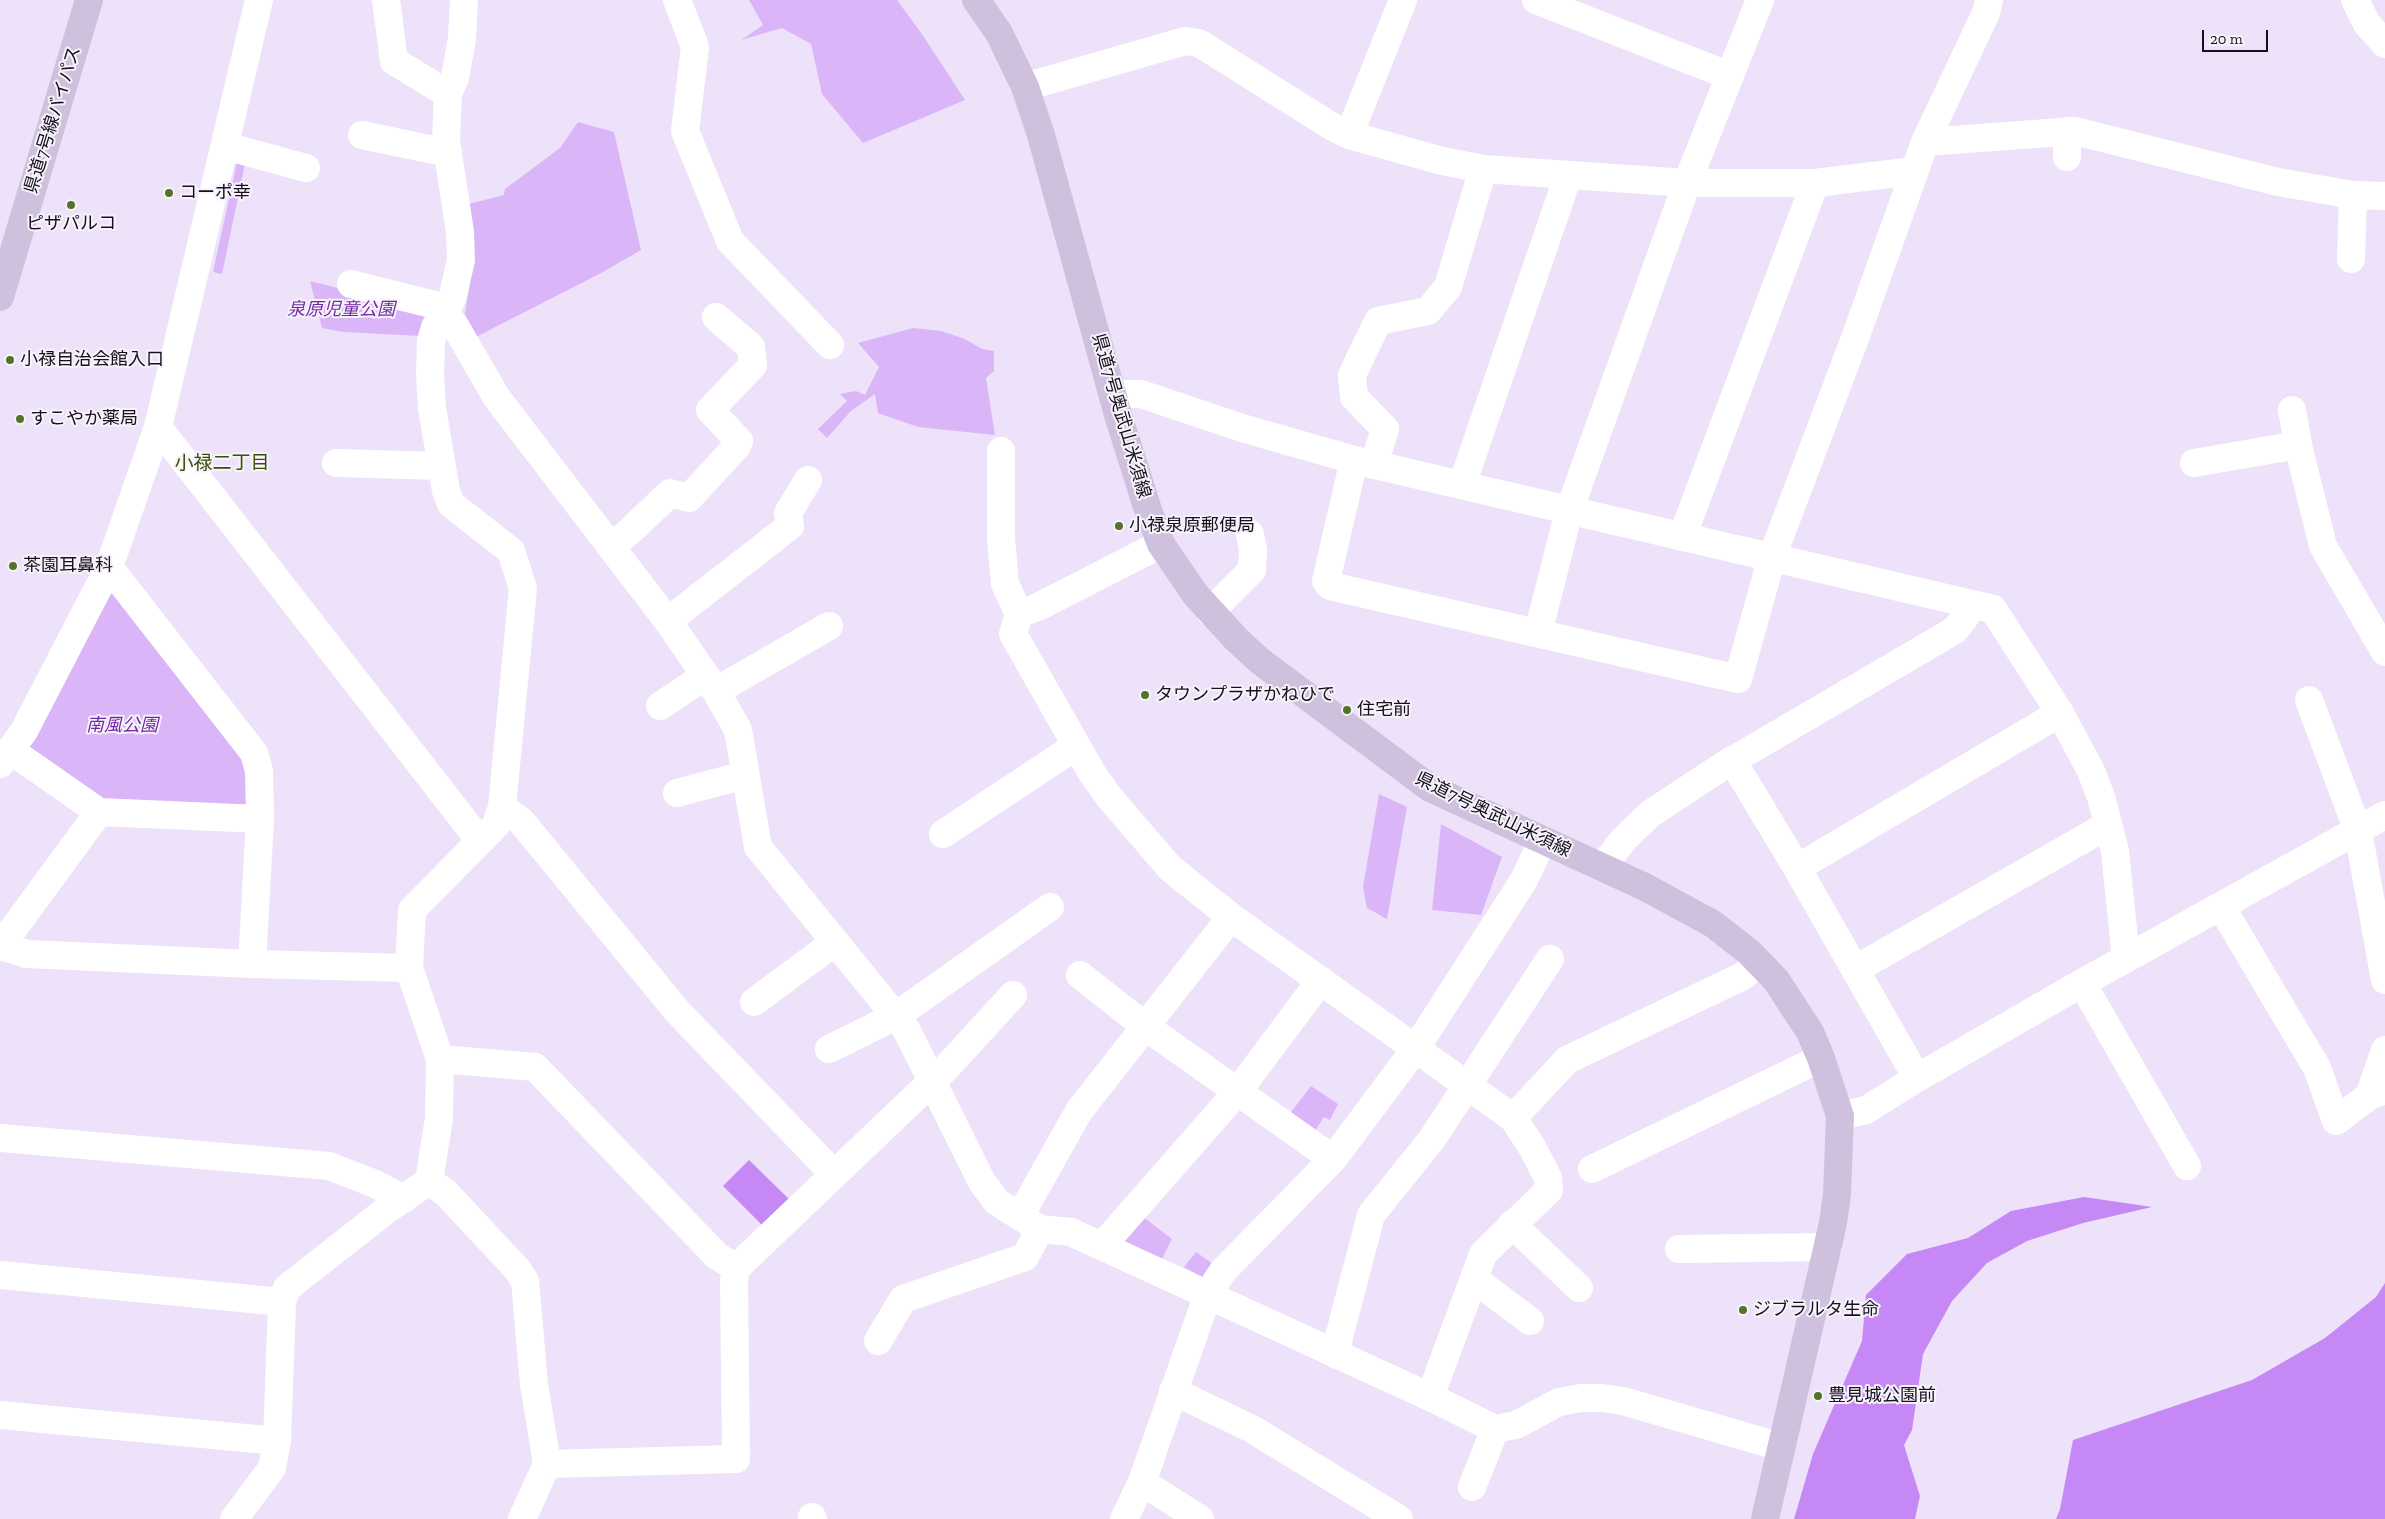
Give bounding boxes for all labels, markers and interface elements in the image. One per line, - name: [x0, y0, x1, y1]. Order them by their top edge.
- scale bar: [2205, 20, 2271, 52]
- text: 20 m: [2210, 30, 2243, 48]
- street label: 県道7号線バイパス: [20, 44, 86, 196]
- place label: コーポ幸: [179, 182, 251, 204]
- marker: コーポ幸: [163, 187, 175, 199]
- marker: ピザパルコ: [65, 199, 77, 211]
- place label: ピザパルコ: [26, 213, 116, 235]
- park label: 泉原児童公園: [287, 299, 395, 321]
- street label: 県道7号奥武山米須線: [1087, 331, 1155, 501]
- place label: 小禄自治会館入口: [20, 349, 164, 371]
- marker: 小禄自治会館入口: [4, 354, 16, 366]
- place label: すこやか薬局: [30, 408, 138, 430]
- marker: すこやか薬局: [14, 413, 26, 425]
- district label: 小禄二丁目: [175, 453, 269, 475]
- place label: 小禄泉原郵便局: [1129, 515, 1255, 537]
- marker: 小禄泉原郵便局: [1113, 520, 1125, 532]
- place label: 茶園耳鼻科: [23, 555, 113, 577]
- marker: 茶園耳鼻科: [7, 560, 19, 572]
- place label: タウンプラザかねひで: [1155, 684, 1335, 706]
- marker: タウンプラザかねひで: [1139, 689, 1151, 701]
- place label: 住宅前: [1357, 699, 1411, 721]
- marker: 住宅前: [1341, 704, 1353, 716]
- park label: 南風公園: [86, 715, 158, 737]
- street label: 県道7号奥武山米須線: [1412, 768, 1574, 862]
- place label: ジブラルタ生命: [1753, 1299, 1879, 1321]
- marker: ジブラルタ生命: [1737, 1304, 1749, 1316]
- place label: 豊見城公園前: [1828, 1385, 1936, 1407]
- marker: 豊見城公園前: [1812, 1390, 1824, 1402]

